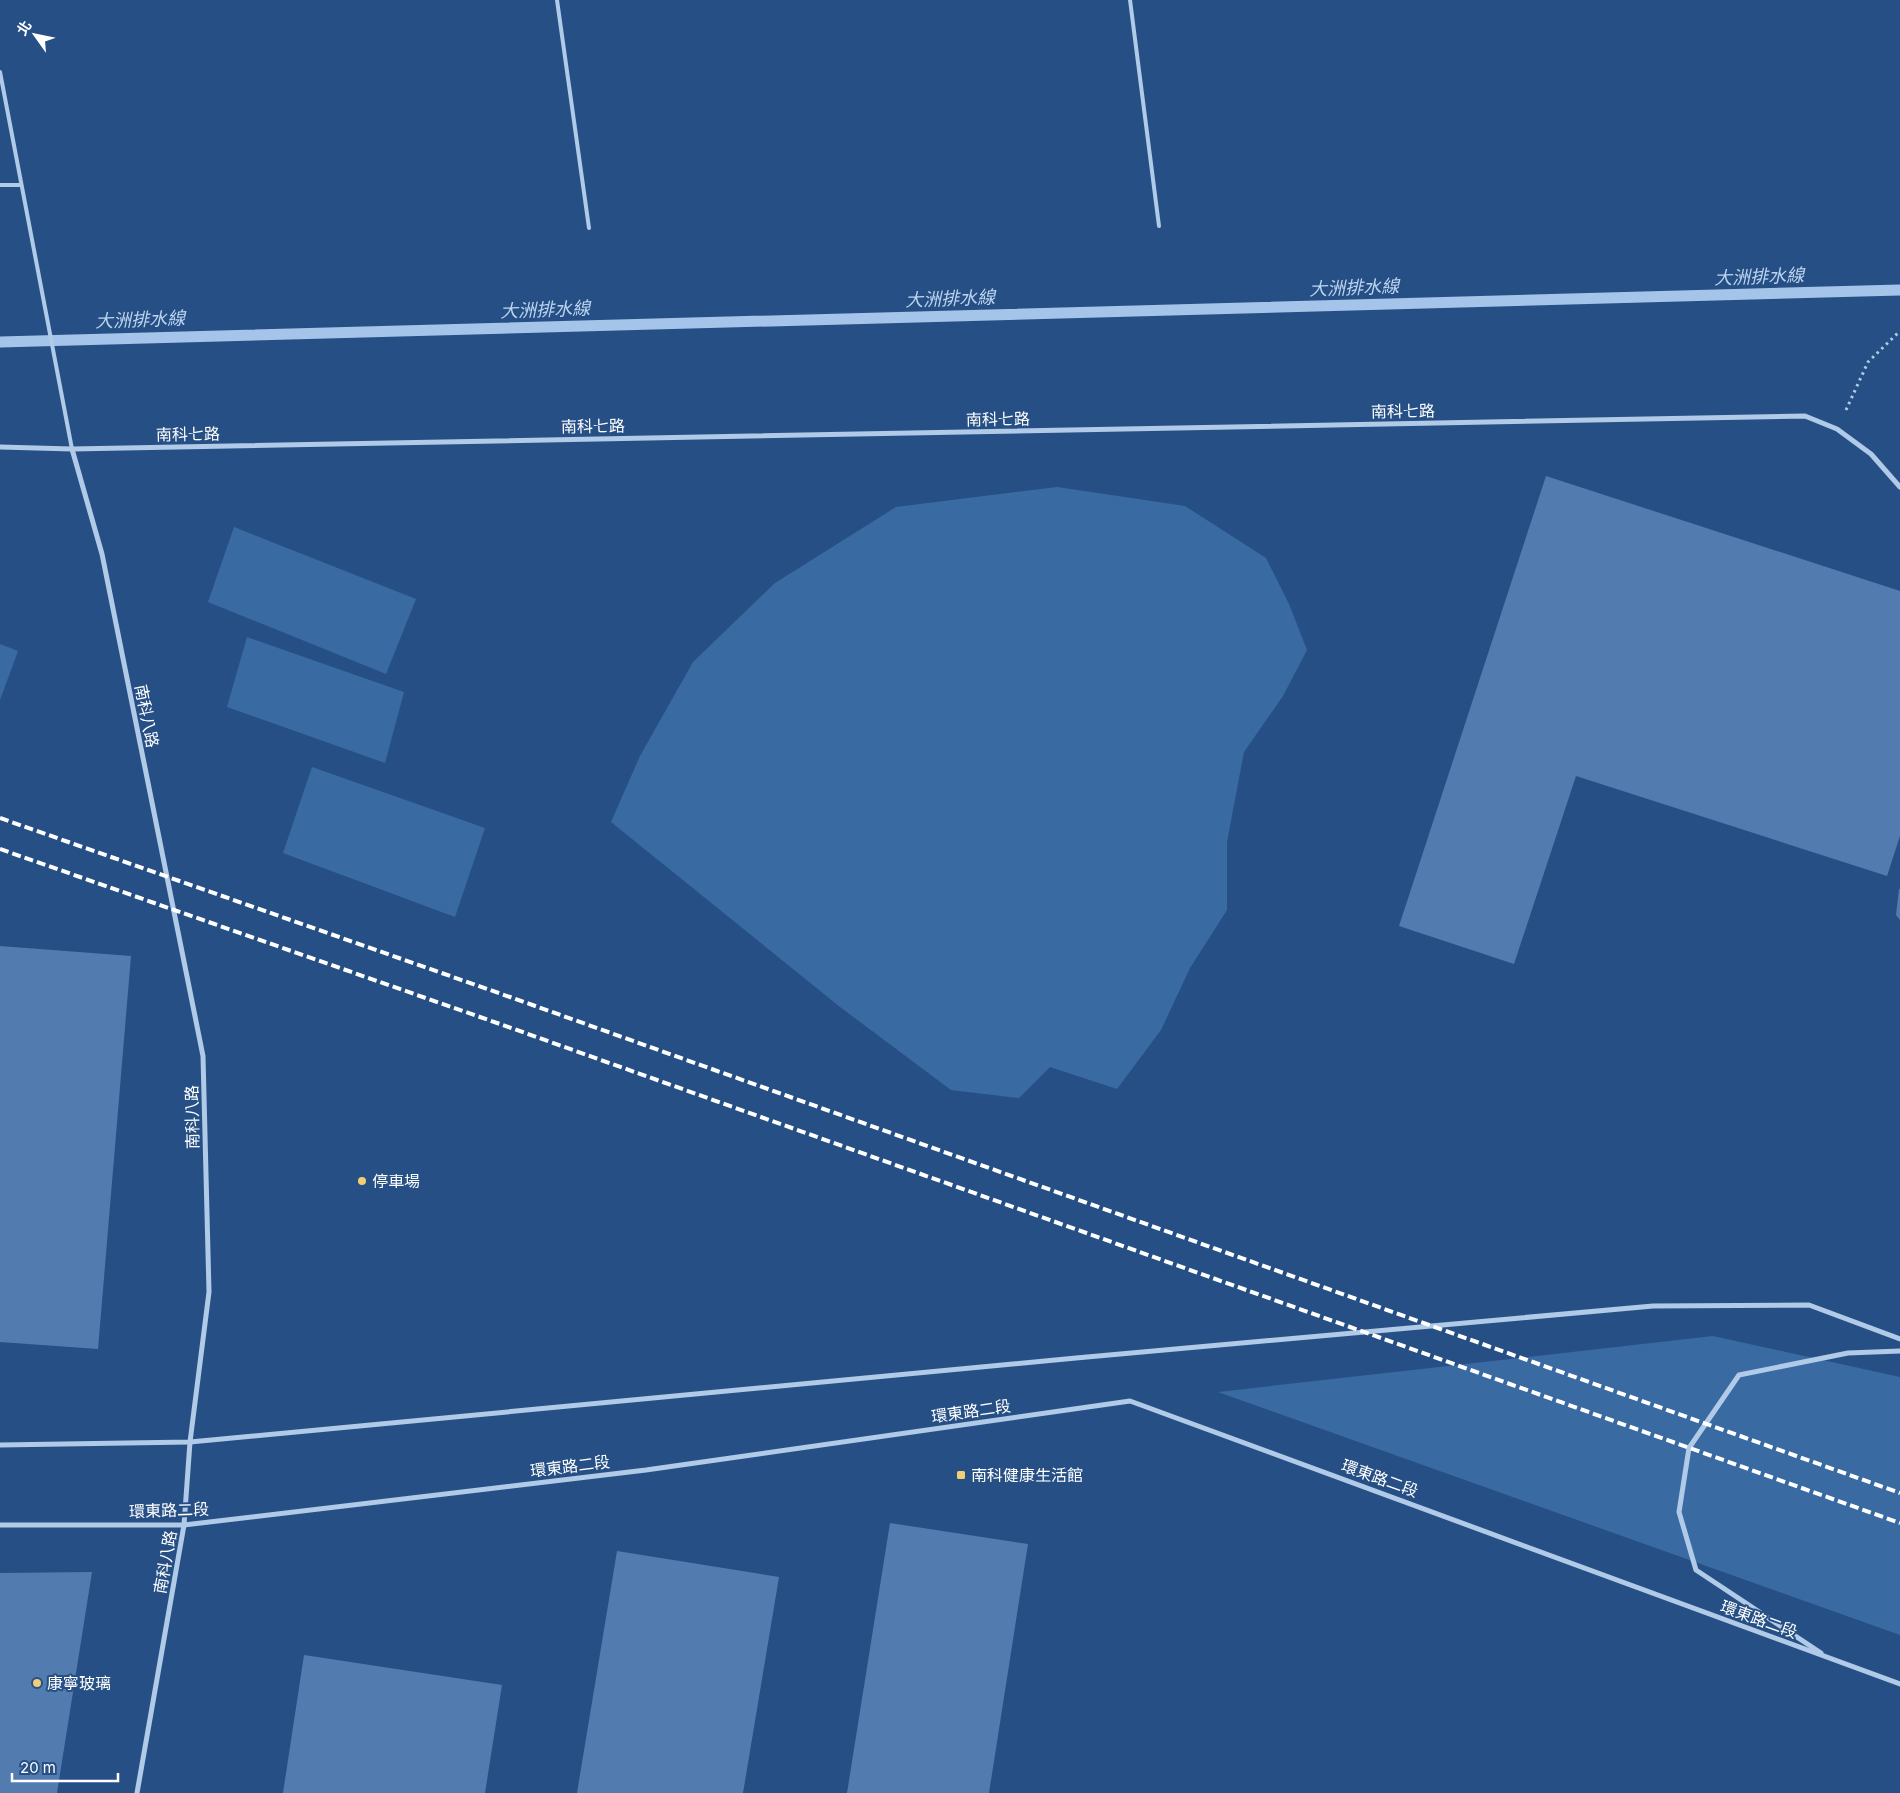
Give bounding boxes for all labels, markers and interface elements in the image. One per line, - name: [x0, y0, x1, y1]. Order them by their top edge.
- north arrow: [10, 10, 60, 60]
- text: 北: [13, 17, 35, 38]
- water label: 大洲排水線: [1714, 264, 1806, 289]
- water label: 大洲排水線: [1309, 275, 1401, 300]
- water label: 大洲排水線: [905, 286, 997, 311]
- water label: 大洲排水線: [500, 297, 592, 322]
- water label: 大洲排水線: [95, 307, 187, 332]
- street label: 南科七路: [1371, 400, 1435, 422]
- street label: 南科七路: [966, 408, 1030, 430]
- street label: 南科七路: [561, 415, 625, 437]
- street label: 南科七路: [156, 423, 220, 445]
- street label: 南科八路: [131, 683, 163, 749]
- street label: 南科八路: [181, 1085, 203, 1149]
- place label: 停車場: [372, 1171, 420, 1191]
- marker: 停車場: [356, 1175, 368, 1187]
- street label: 環東路二段: [930, 1396, 1012, 1426]
- street label: 環東路二段: [529, 1451, 611, 1481]
- street label: 環東路二段: [1339, 1455, 1421, 1501]
- place label: 南科健康生活館: [971, 1465, 1083, 1485]
- marker: 南科健康生活館: [955, 1469, 967, 1481]
- street label: 環東路二段: [129, 1499, 209, 1521]
- street label: 南科八路: [150, 1529, 180, 1595]
- street label: 環東路二段: [1718, 1596, 1800, 1642]
- place label: 康寧玻璃: [47, 1673, 111, 1693]
- marker: 康寧玻璃: [31, 1677, 43, 1689]
- scale bar: [12, 1750, 119, 1782]
- text: 20 m: [20, 1758, 56, 1777]

